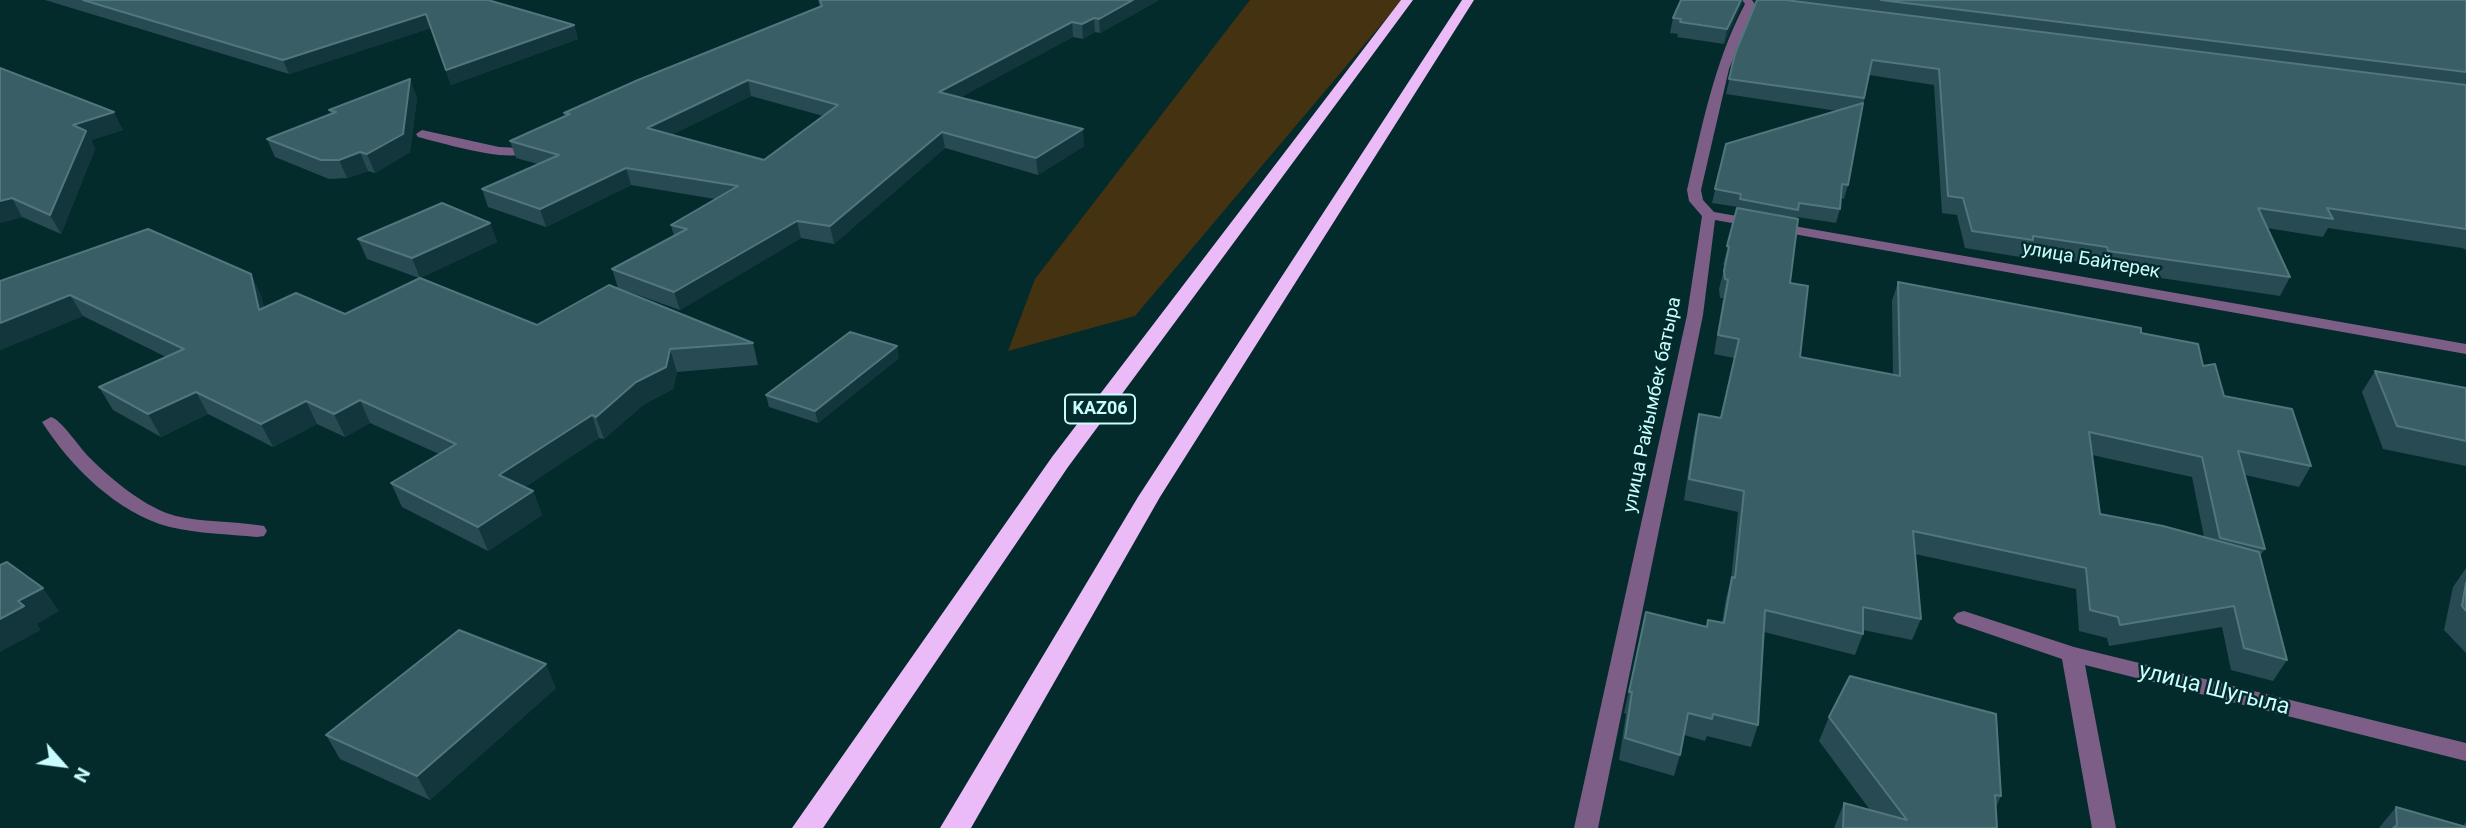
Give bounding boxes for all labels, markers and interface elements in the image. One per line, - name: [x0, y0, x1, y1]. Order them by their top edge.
- street label: улица Байтерек: [2020, 238, 2162, 284]
- street label: улица Райымбек батыра: [1619, 295, 1687, 515]
- road number: KАZ06: [1065, 394, 1135, 424]
- street label: улица Шугыла: [2136, 658, 2292, 722]
- north arrow: [28, 730, 98, 800]
- text: N: [69, 764, 95, 786]

